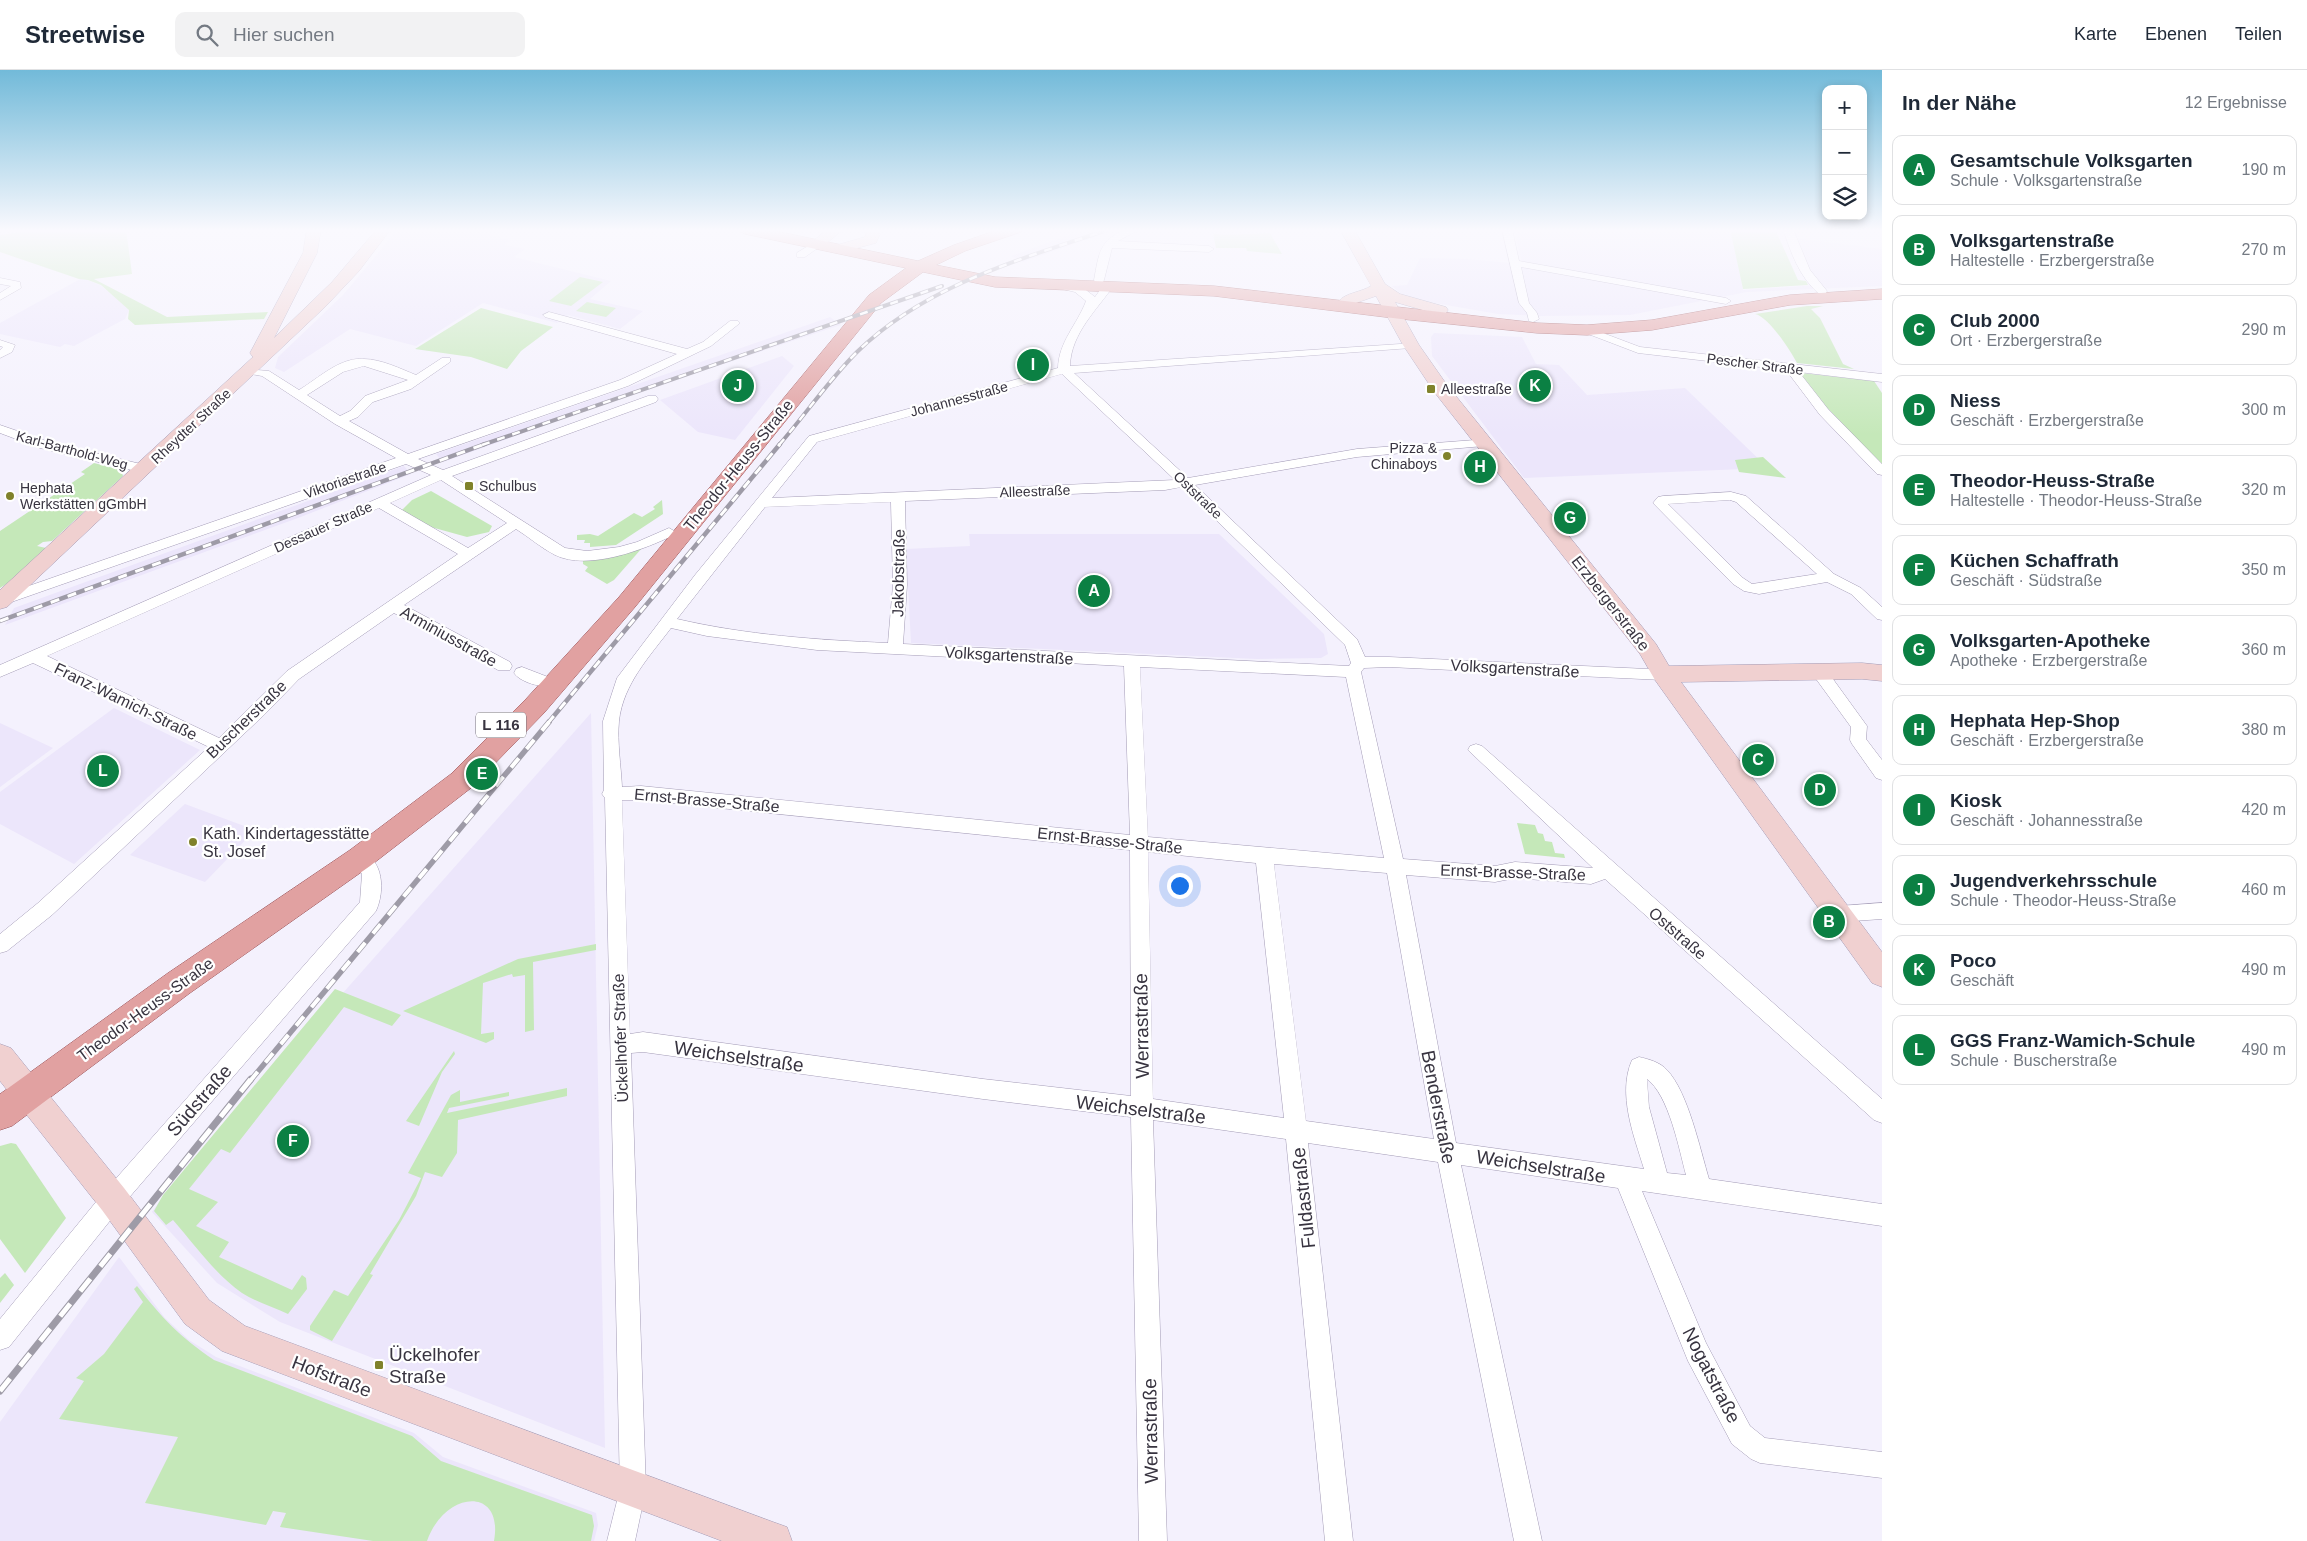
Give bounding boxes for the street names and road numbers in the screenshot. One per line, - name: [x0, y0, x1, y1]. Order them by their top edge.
- street label: Pescher Straße: [1706, 350, 1804, 378]
- street label: Johannesstraße: [908, 378, 1010, 420]
- street label: Rheydter Straße: [148, 385, 234, 467]
- street label: Theodor-Heuss-Straße: [680, 396, 797, 534]
- street label: Karl-Barthold-Weg: [14, 427, 130, 473]
- street label: Viktoriastraße: [302, 458, 389, 502]
- street label: Oststraße: [1170, 468, 1226, 522]
- street label: Alleestraße: [999, 482, 1071, 500]
- street label: Dessauer Straße: [271, 498, 375, 556]
- street label: Jakobstraße: [889, 529, 908, 617]
- street label: Erzbergerstraße: [1568, 553, 1653, 654]
- street label: Arminiusstraße: [398, 603, 500, 670]
- street label: Volksgartenstraße: [944, 644, 1074, 667]
- street label: Volksgartenstraße: [1450, 657, 1580, 680]
- street label: Franz-Wamich-Straße: [52, 659, 200, 743]
- street label: Buscherstraße: [203, 677, 290, 762]
- road number: L 116: [476, 712, 526, 738]
- street label: Ernst-Brasse-Straße: [634, 786, 780, 815]
- street label: Ernst-Brasse-Straße: [1037, 824, 1183, 857]
- street label: Ernst-Brasse-Straße: [1440, 861, 1586, 884]
- street label: Oststraße: [1646, 904, 1710, 963]
- street label: Theodor-Heuss-Straße: [74, 954, 217, 1064]
- street label: Ückelhofer Straße: [610, 973, 631, 1103]
- street label: Werrastraße: [1130, 973, 1153, 1079]
- street label: Weichselstraße: [673, 1037, 805, 1076]
- street label: Benderstraße: [1417, 1049, 1460, 1166]
- street label: Südstraße: [163, 1060, 236, 1140]
- street label: Weichselstraße: [1075, 1091, 1207, 1128]
- street label: Fuldastraße: [1288, 1146, 1319, 1249]
- street label: Weichselstraße: [1475, 1146, 1607, 1187]
- street label: Nogatstraße: [1678, 1324, 1745, 1427]
- street label: Hofstraße: [289, 1352, 375, 1401]
- street label: Werrastraße: [1139, 1378, 1162, 1484]

